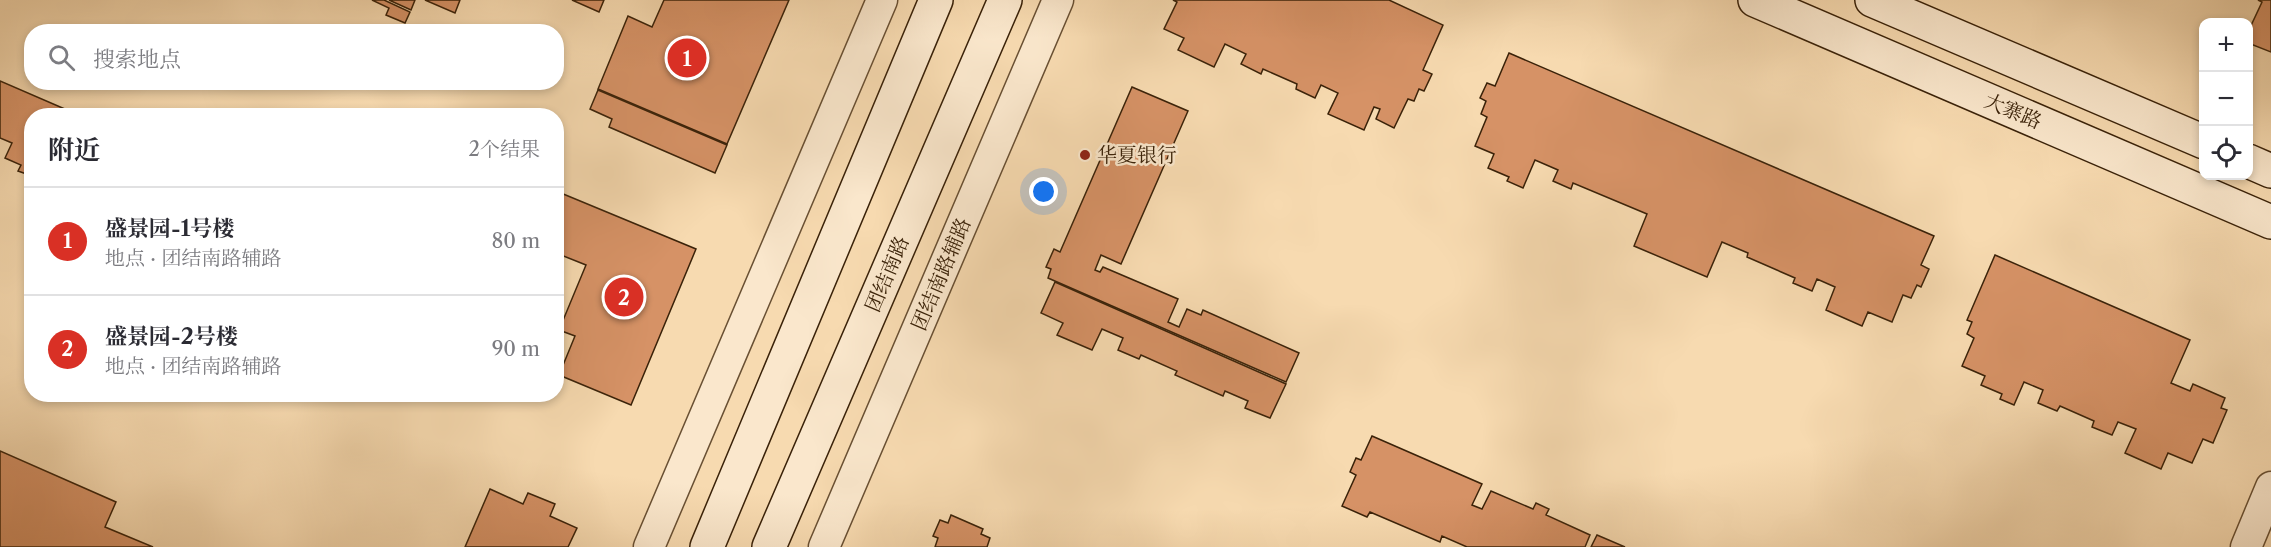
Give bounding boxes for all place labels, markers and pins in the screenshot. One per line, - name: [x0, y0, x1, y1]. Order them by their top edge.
- pin: 1: [668, 36, 706, 80]
- place label: 华夏银行: [1097, 143, 1177, 167]
- marker: 华夏银行: [1078, 148, 1092, 162]
- pin: 2: [604, 274, 644, 320]

